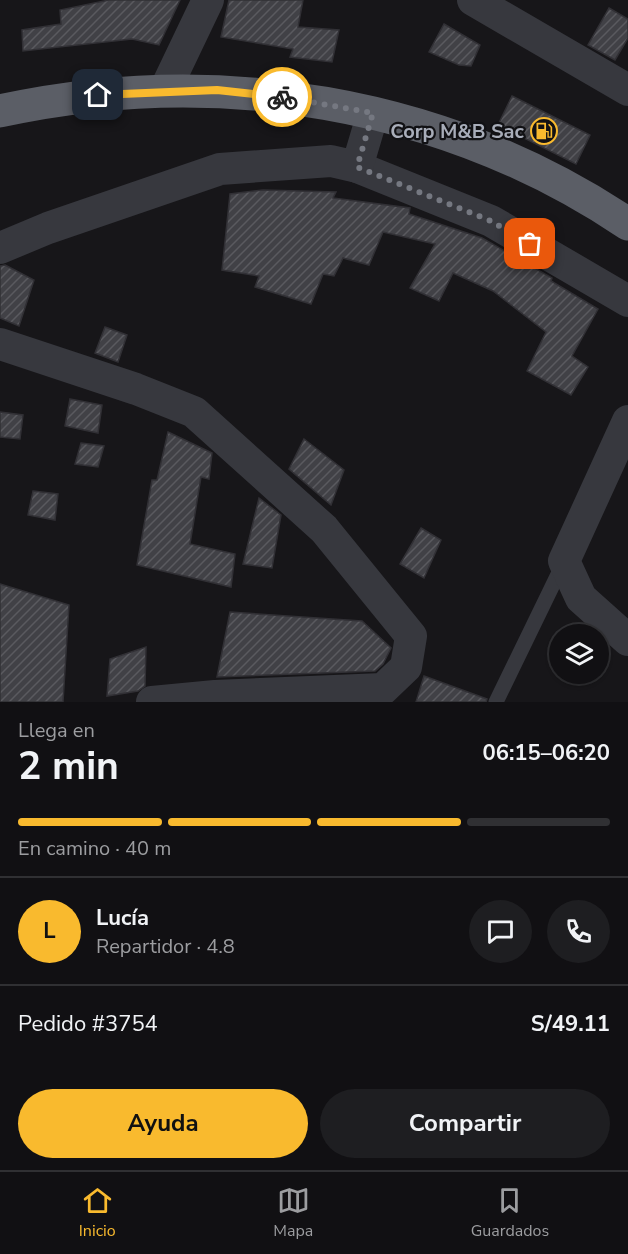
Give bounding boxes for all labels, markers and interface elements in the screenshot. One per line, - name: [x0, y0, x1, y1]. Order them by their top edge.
- courier: [252, 67, 312, 127]
- pin: [72, 69, 123, 120]
- icon: home: [81, 78, 114, 111]
- icon: bike: [266, 81, 299, 114]
- fuel station icon: Corp M&B Sac: [529, 116, 559, 146]
- place label: Corp M&B Sac: [390, 118, 525, 145]
- pin: [504, 218, 555, 269]
- icon: bag: [513, 227, 546, 260]
- map controls: [549, 624, 609, 684]
- button: layers: [549, 624, 609, 684]
- text: Llega en: [18, 717, 95, 744]
- text: 06:15–06:20: [482, 738, 610, 768]
- text: 2 min: [18, 740, 119, 793]
- text: En camino · 40 m: [18, 835, 171, 862]
- button: chat: [469, 900, 532, 963]
- button: phone: [547, 900, 610, 963]
- text: Lucía: [96, 903, 149, 933]
- text: L: [43, 916, 56, 946]
- text: Repartidor · 4.8: [96, 933, 235, 960]
- text: Pedido #3754: [18, 1009, 158, 1039]
- text: S/49.11: [531, 1009, 610, 1039]
- button: Ayuda: [18, 1089, 308, 1158]
- button: Compartir: [320, 1089, 610, 1158]
- tab: Inicio: [79, 1184, 116, 1242]
- tab: Mapa: [273, 1184, 313, 1242]
- tab: Guardados: [471, 1184, 549, 1242]

